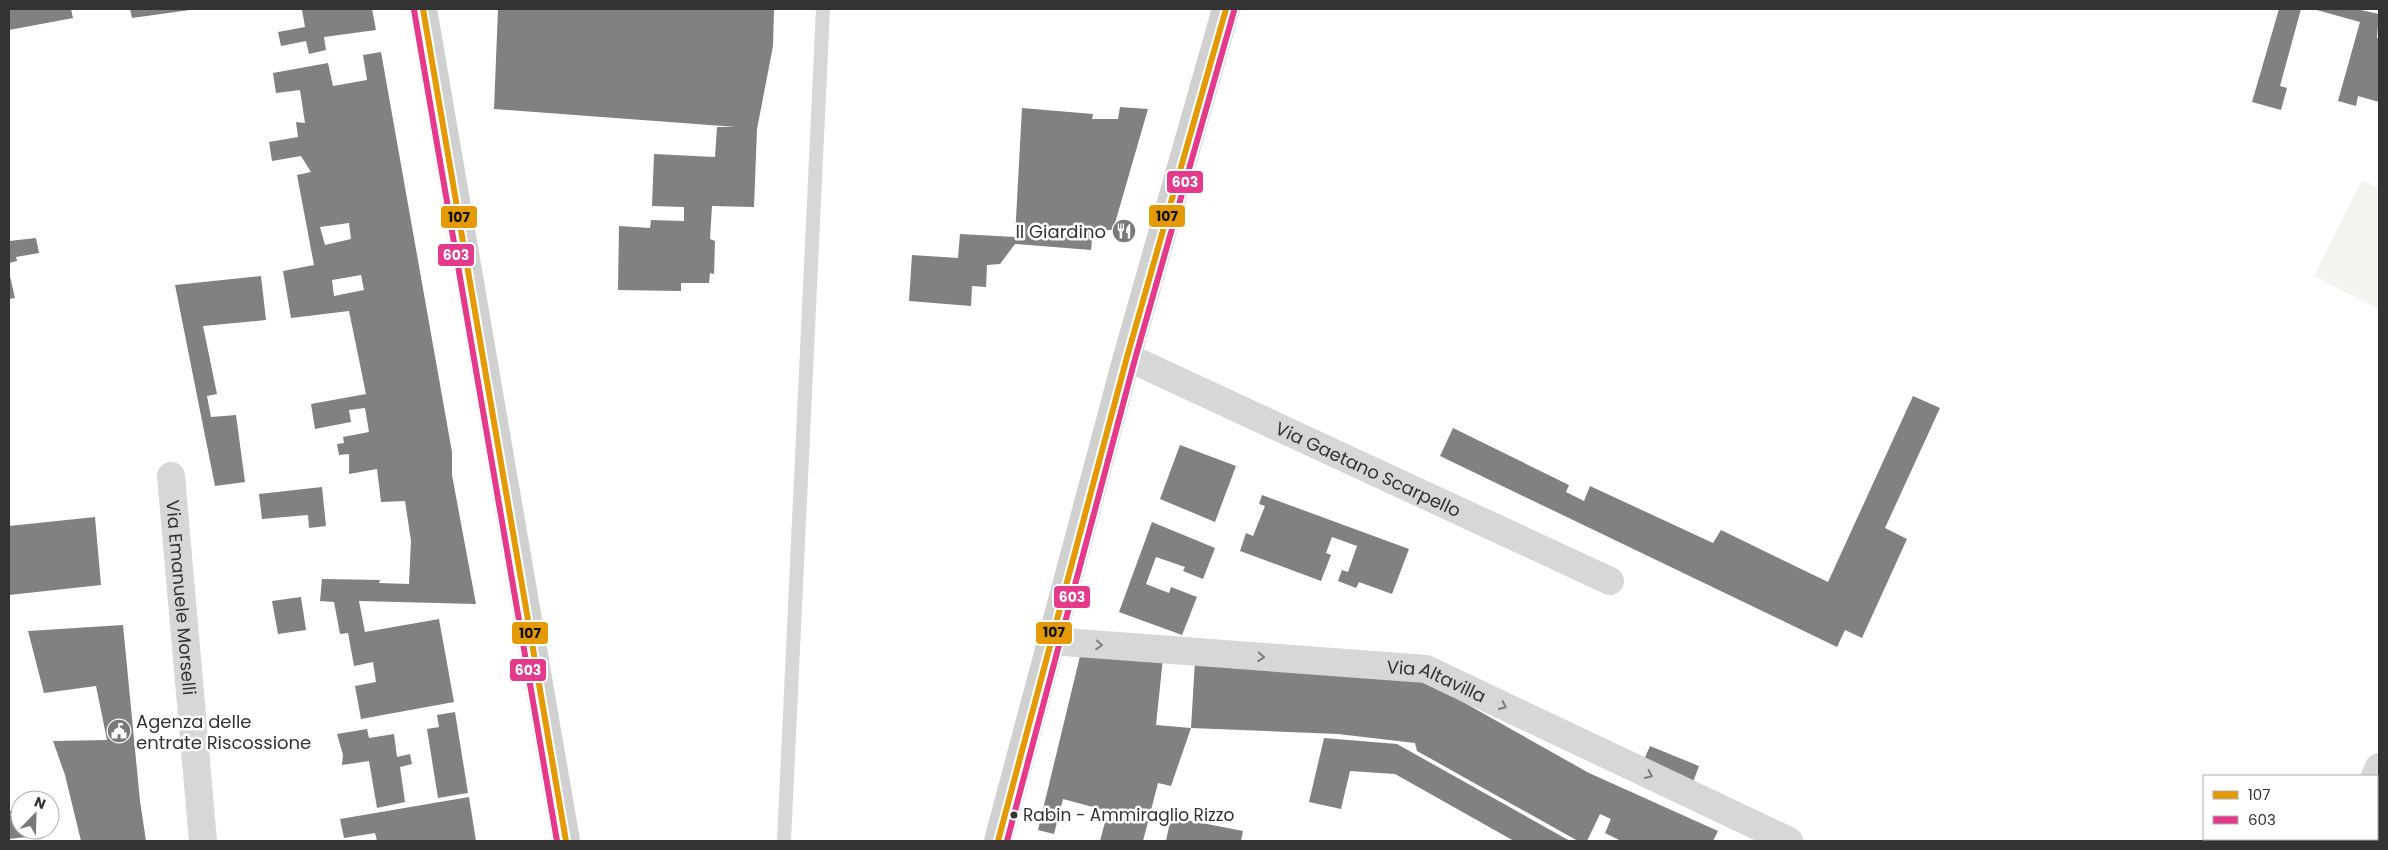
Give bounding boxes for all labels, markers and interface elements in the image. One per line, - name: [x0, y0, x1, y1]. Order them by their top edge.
- line badge: 603: [1166, 170, 1204, 194]
- text: 603: [1172, 172, 1198, 192]
- line badge: 107: [1148, 204, 1186, 228]
- line badge: 107: [440, 205, 478, 229]
- text: 107: [1156, 206, 1178, 226]
- text: 107: [448, 207, 470, 227]
- restaurant icon: Il Giardino: [1111, 218, 1137, 244]
- place label: Il Giardino: [1015, 219, 1106, 244]
- line badge: 603: [437, 243, 475, 267]
- text: 603: [443, 245, 469, 265]
- street label: Via Gaetano Scarpello: [1272, 415, 1465, 523]
- street label: Via Emanuele Morselli: [161, 499, 203, 696]
- line badge: 603: [1053, 585, 1091, 609]
- text: 603: [1059, 587, 1085, 607]
- line badge: 107: [511, 621, 549, 645]
- line badge: 107: [1035, 621, 1073, 645]
- text: 107: [1043, 622, 1065, 642]
- text: 107: [519, 623, 541, 643]
- one-way arrow: [1095, 639, 1103, 650]
- one-way arrow: [1257, 651, 1265, 662]
- street label: Via Altavilla: [1386, 654, 1490, 708]
- line badge: 603: [509, 658, 547, 682]
- text: 603: [515, 660, 541, 680]
- one-way arrow: [1497, 699, 1506, 709]
- place label: Agenza delle entrate Riscossione: [136, 709, 311, 755]
- public building icon: Agenza delle entrate Riscossione: [106, 718, 132, 744]
- one-way arrow: [1644, 769, 1653, 779]
- legend: [2203, 775, 2378, 840]
- text: 107: [2248, 784, 2270, 805]
- north arrow: [10, 790, 60, 840]
- text: N: [31, 792, 49, 814]
- place label: Rabin - Ammiraglio Rizzo: [1023, 803, 1235, 827]
- text: 603: [2248, 809, 2276, 830]
- marker: Rabin - Ammiraglio Rizzo: [1009, 810, 1019, 820]

